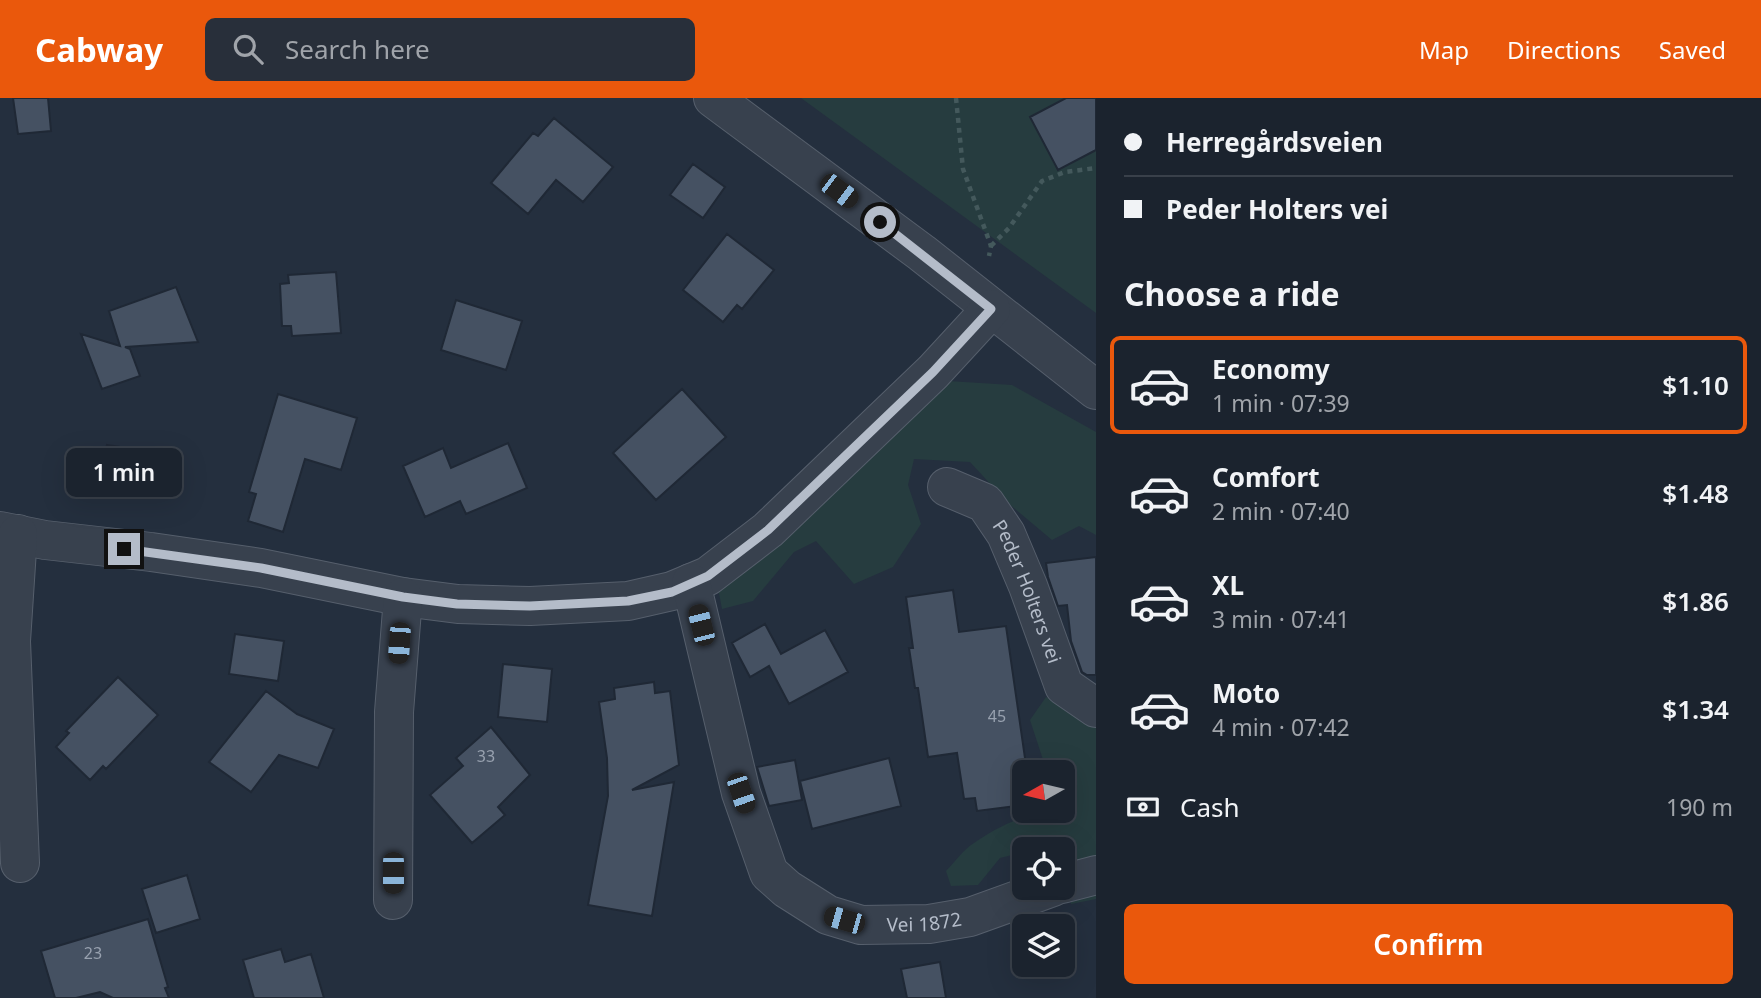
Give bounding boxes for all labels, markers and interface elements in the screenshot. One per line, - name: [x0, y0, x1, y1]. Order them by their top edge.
- search box: [205, 18, 695, 81]
- text: Cabway: [35, 27, 163, 72]
- icon: search: [229, 30, 267, 68]
- text: Search here: [285, 31, 430, 67]
- text: Map: [1419, 33, 1469, 66]
- text: Directions: [1507, 33, 1621, 66]
- text: Saved: [1659, 33, 1726, 66]
- text: Herregårdsveien: [1166, 124, 1383, 160]
- car: [816, 170, 863, 212]
- text: Peder Holters vei: [1166, 191, 1388, 227]
- route start: [864, 206, 896, 238]
- text: Choose a ride: [1124, 272, 1340, 315]
- text: Economy: [1212, 351, 1330, 387]
- icon: car: [1128, 354, 1191, 417]
- text: $1.10: [1662, 367, 1729, 403]
- text: 1 min · 07:39: [1212, 387, 1350, 419]
- callout: 1 min: [66, 448, 182, 496]
- text: 1 min: [93, 456, 155, 488]
- text: Comfort: [1212, 459, 1320, 495]
- icon: car: [1128, 462, 1191, 525]
- text: $1.48: [1662, 475, 1729, 511]
- text: 2 min · 07:40: [1212, 495, 1350, 527]
- street label: Peder Holters vei: [987, 514, 1068, 667]
- route end: [108, 533, 140, 565]
- text: XL: [1212, 567, 1244, 603]
- icon: car: [1128, 570, 1191, 633]
- text: $1.86: [1662, 583, 1729, 619]
- car: [686, 602, 717, 648]
- text: 3 min · 07:41: [1212, 603, 1350, 635]
- car: [388, 621, 411, 665]
- text: Moto: [1212, 675, 1280, 711]
- icon: car: [1128, 678, 1191, 741]
- text: $1.34: [1662, 691, 1729, 727]
- house number: 45: [988, 705, 1006, 727]
- text: 4 min · 07:42: [1212, 711, 1350, 743]
- house number: 33: [477, 745, 495, 767]
- north arrow: [1012, 760, 1074, 822]
- map controls: [1012, 760, 1075, 977]
- car: [725, 770, 758, 816]
- icon: cash: [1124, 788, 1162, 826]
- text: Cash: [1180, 789, 1240, 825]
- text: 190 m: [1666, 791, 1733, 823]
- button: locate: [1012, 837, 1075, 900]
- car: [383, 852, 404, 894]
- car: [821, 904, 868, 936]
- button: Confirm: [1124, 904, 1733, 984]
- street label: Vei 1872: [887, 906, 964, 938]
- button: layers: [1012, 914, 1075, 977]
- house number: 23: [84, 942, 102, 964]

